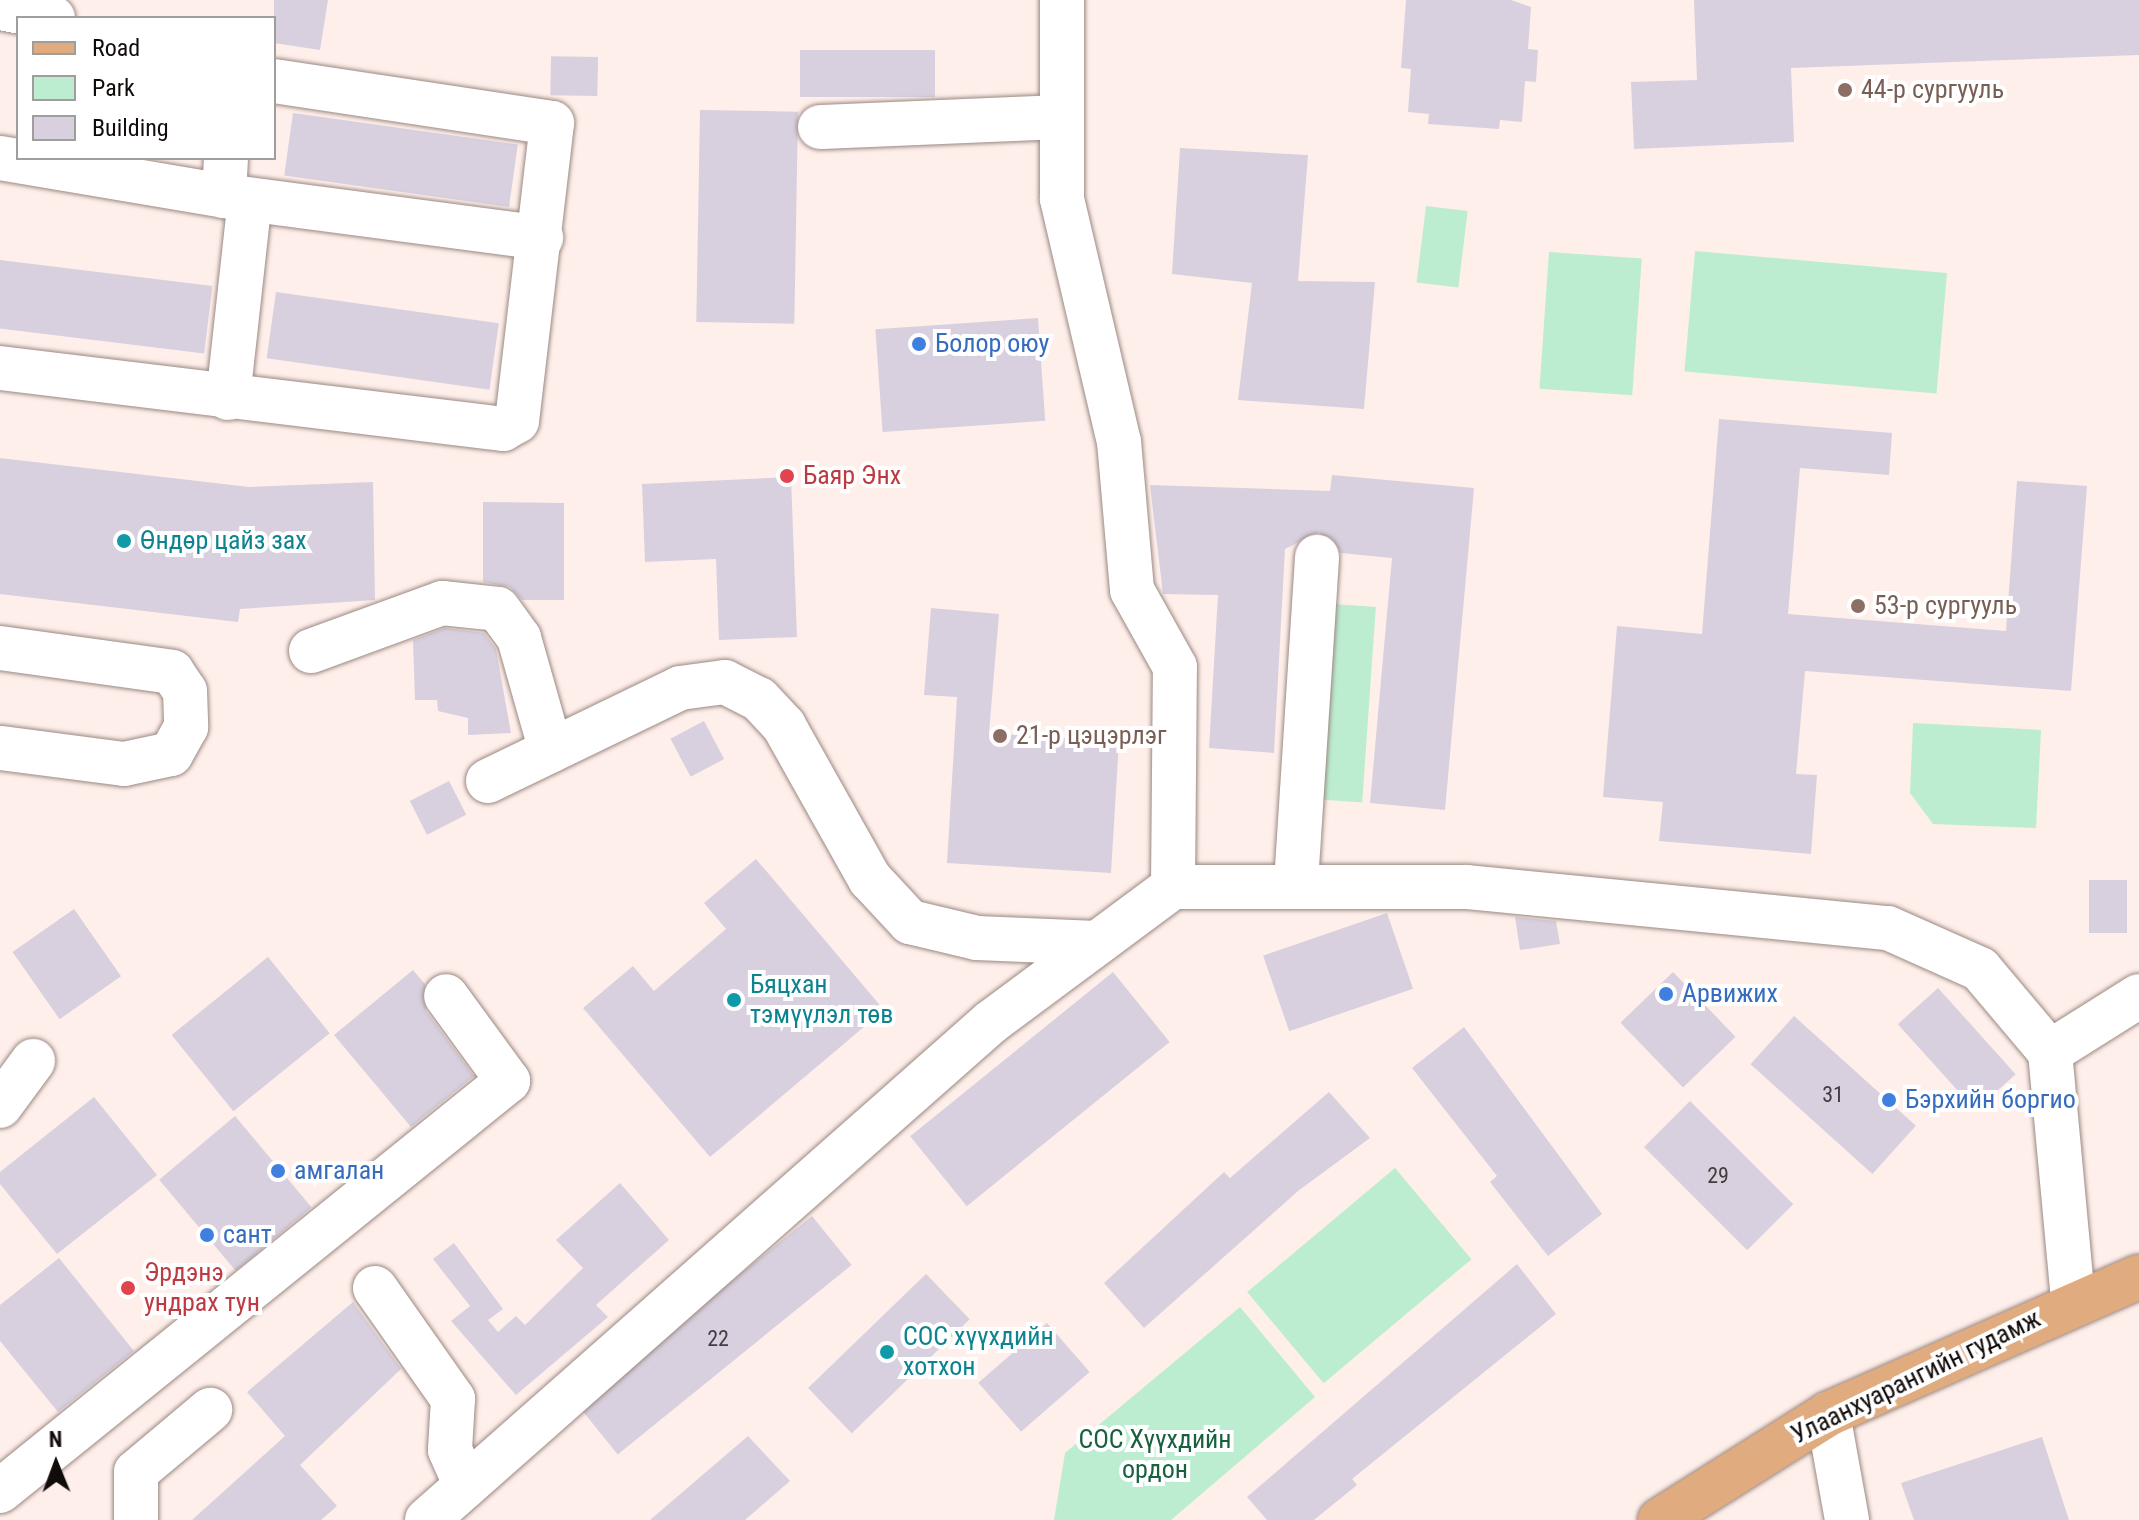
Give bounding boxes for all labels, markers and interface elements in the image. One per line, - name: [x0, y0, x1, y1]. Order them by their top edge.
- legend: [16, 16, 276, 160]
- text: Road: [92, 34, 140, 62]
- text: Park: [92, 74, 135, 102]
- place label: 44-р сургууль: [1861, 74, 2004, 106]
- marker: 44-р сургууль: [1836, 81, 1854, 99]
- text: Building: [92, 114, 169, 142]
- place label: Болор оюу: [935, 328, 1049, 360]
- marker: Болор оюу: [910, 335, 928, 353]
- place label: Баяр Энх: [803, 460, 901, 492]
- marker: Баяр Энх: [778, 467, 796, 485]
- place label: Өндөр цайз зах: [140, 525, 307, 557]
- marker: Өндөр цайз зах: [115, 532, 133, 550]
- place label: 53-р сургууль: [1874, 590, 2017, 622]
- marker: 53-р сургууль: [1849, 597, 1867, 615]
- place label: 21-р цэцэрлэг: [1016, 720, 1167, 752]
- marker: 21-р цэцэрлэг: [991, 727, 1009, 745]
- place label: Бяцхан тэмүүлэл төв: [750, 969, 893, 1030]
- place label: Арвижих: [1682, 978, 1778, 1010]
- marker: Арвижих: [1657, 985, 1675, 1003]
- marker: Бяцхан тэмүүлэл төв: [725, 991, 743, 1009]
- house number: 31: [1822, 1082, 1844, 1108]
- place label: Бэрхийн боргио: [1905, 1084, 2076, 1116]
- marker: Бэрхийн боргио: [1880, 1091, 1898, 1109]
- place label: амгалан: [294, 1155, 384, 1187]
- marker: амгалан: [269, 1162, 287, 1180]
- house number: 29: [1707, 1163, 1729, 1189]
- place label: сант: [223, 1219, 272, 1251]
- marker: сант: [198, 1226, 216, 1244]
- place label: Эрдэнэ ундрах тун: [144, 1257, 260, 1318]
- marker: Эрдэнэ ундрах тун: [119, 1279, 137, 1297]
- street label: Улаанхуарангийн гудамж: [1786, 1303, 2046, 1451]
- place label: СОС хүүхдийн хотхон: [903, 1321, 1054, 1382]
- house number: 22: [707, 1326, 729, 1352]
- marker: СОС хүүхдийн хотхон: [878, 1343, 896, 1361]
- north arrow: [16, 1424, 96, 1504]
- park label: СОС Хүүхдийн ордон: [1078, 1424, 1232, 1486]
- text: N: [49, 1427, 63, 1452]

